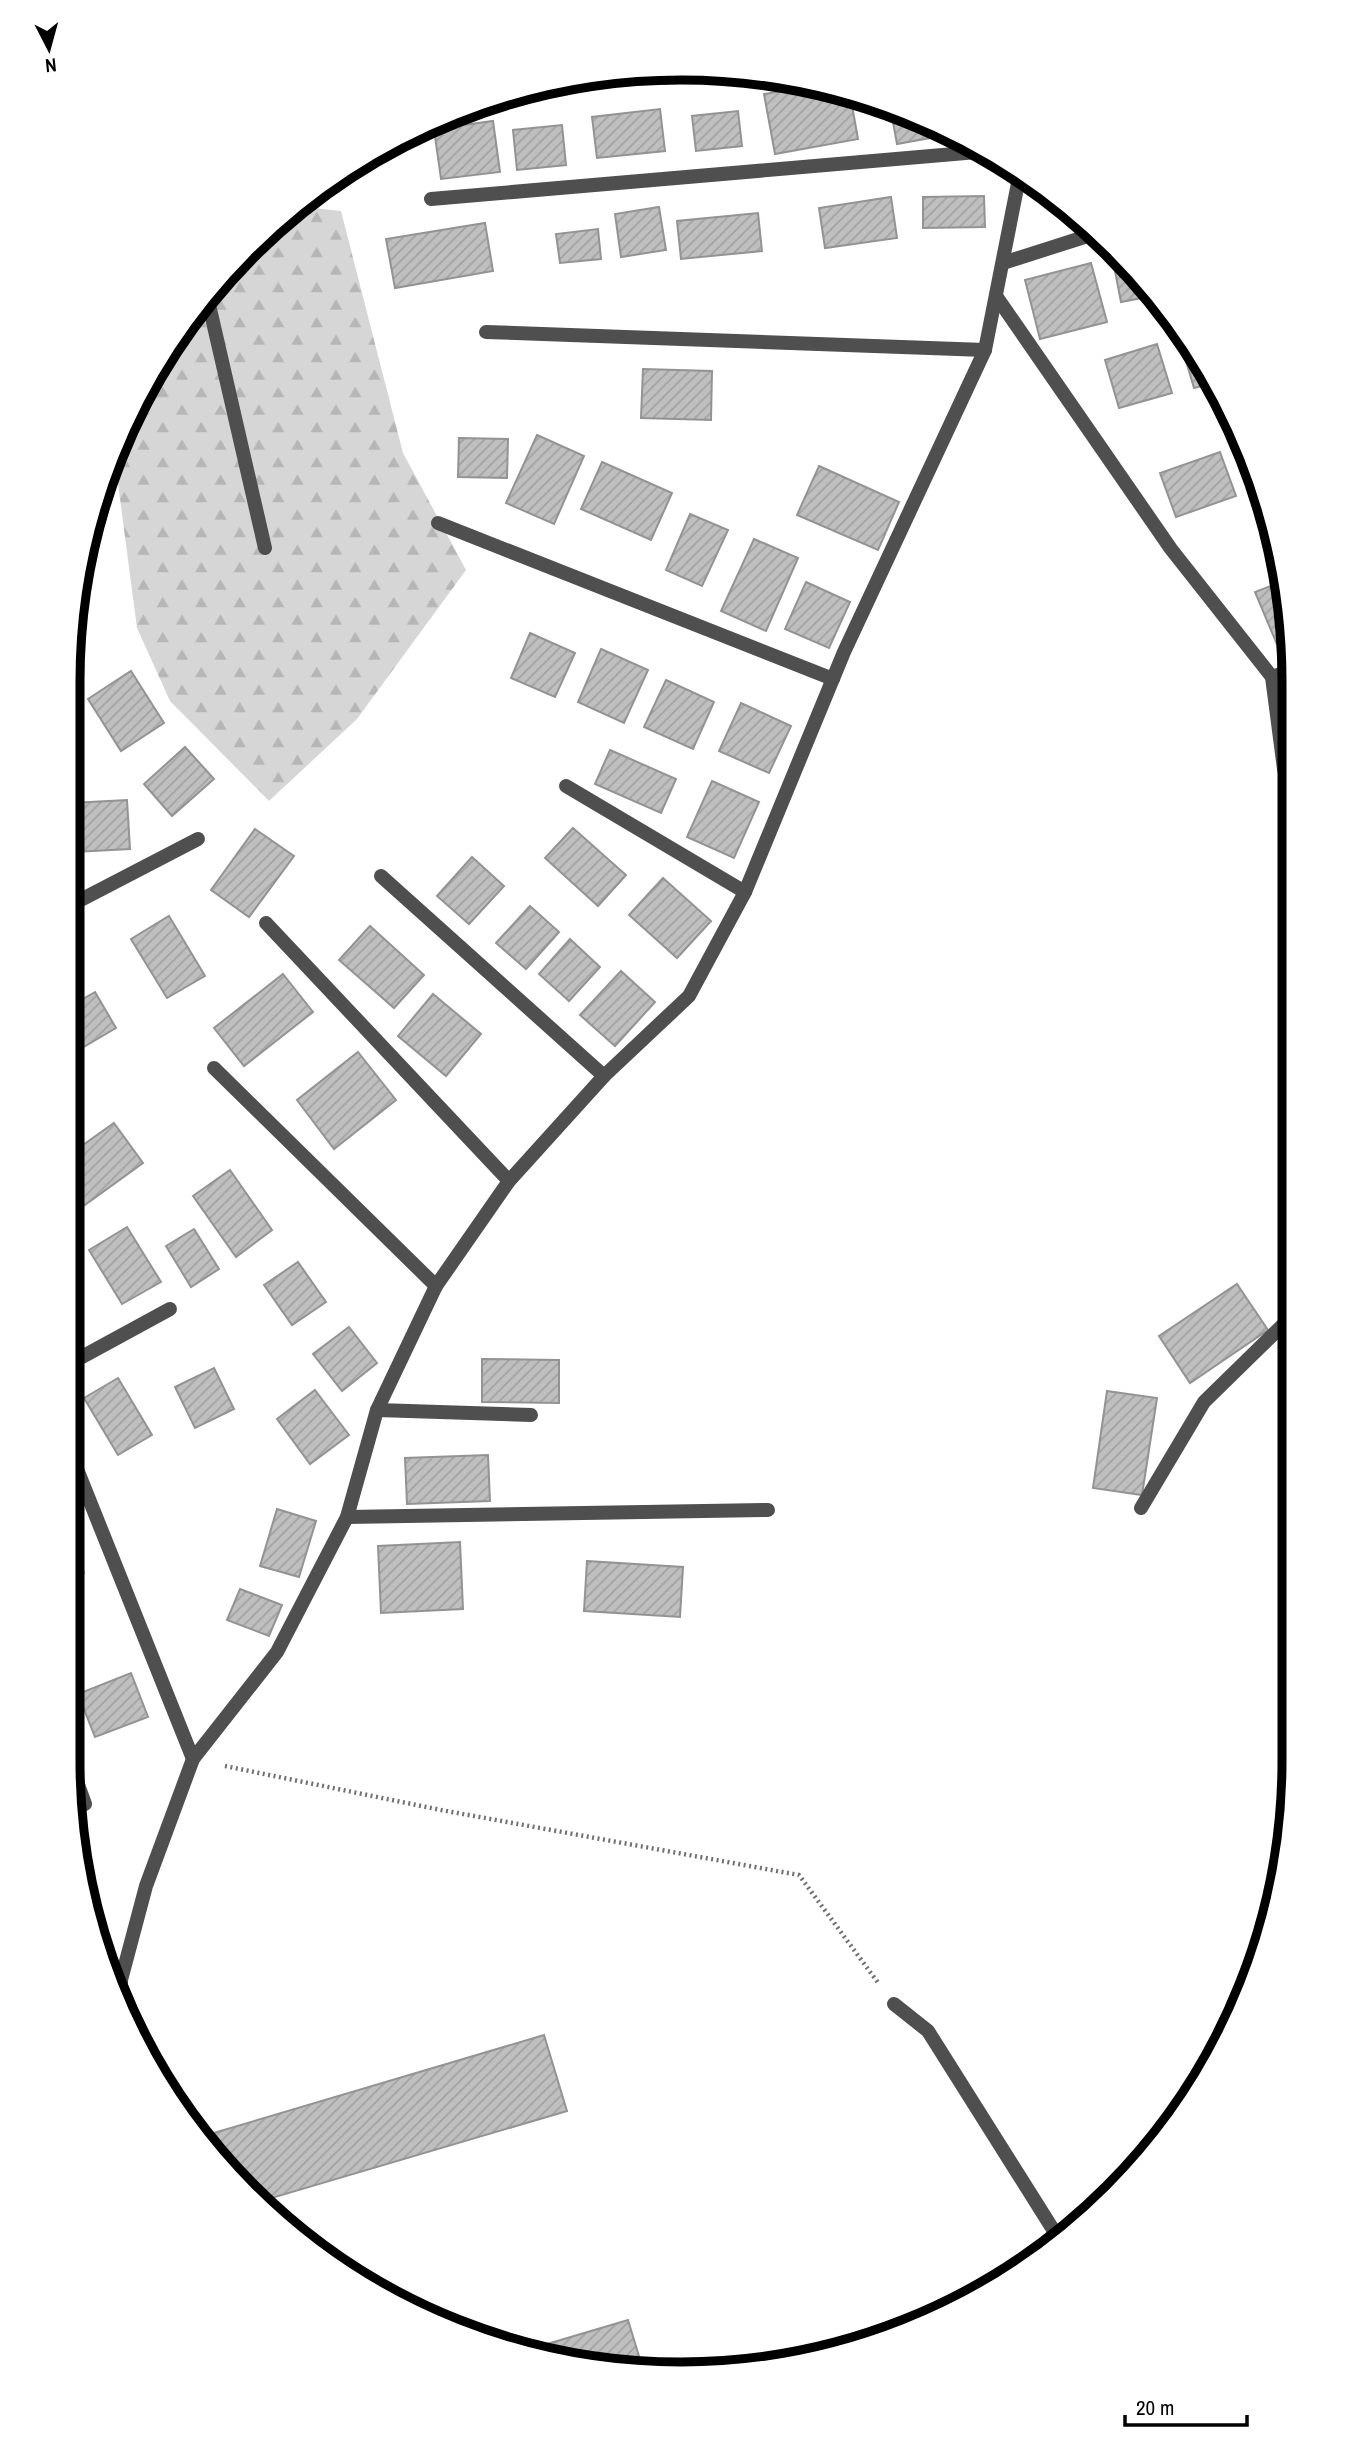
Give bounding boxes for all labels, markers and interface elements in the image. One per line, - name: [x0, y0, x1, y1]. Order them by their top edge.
- north arrow: [14, 14, 84, 84]
- text: N: [44, 52, 58, 79]
- scale bar: [1125, 2384, 1248, 2428]
- text: 20 m: [1136, 2393, 1174, 2422]

